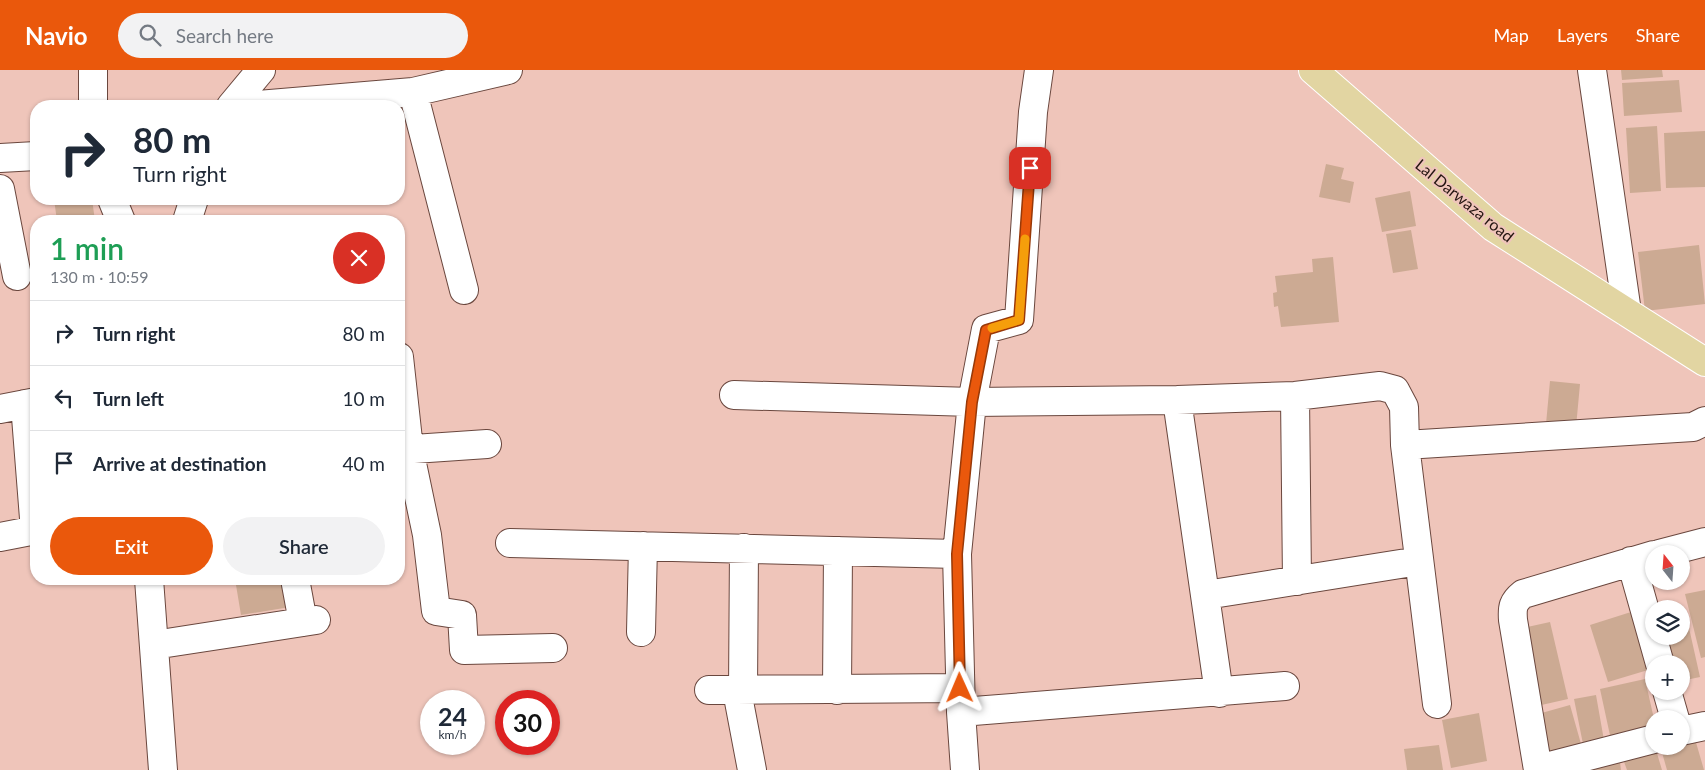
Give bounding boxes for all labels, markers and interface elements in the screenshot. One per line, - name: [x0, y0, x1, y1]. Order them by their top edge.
- search box: [118, 13, 468, 58]
- text: Navio: [25, 21, 88, 50]
- icon: search: [136, 21, 164, 49]
- text: Search here: [176, 24, 274, 47]
- text: Map: [1493, 24, 1529, 46]
- text: Layers: [1557, 24, 1608, 46]
- text: Share: [1636, 24, 1680, 46]
- text: 80 m: [133, 118, 211, 160]
- icon: right: [50, 120, 115, 185]
- pin: [1009, 147, 1051, 189]
- icon: arrive: [1016, 154, 1044, 182]
- street label: Lal Darwaza road: [1412, 155, 1518, 245]
- text: Turn right: [133, 160, 227, 187]
- text: 1 min: [50, 230, 124, 266]
- button: close: [333, 232, 385, 284]
- text: 130 m · 10:59: [50, 267, 149, 286]
- icon: right: [50, 319, 78, 347]
- text: Turn right: [93, 322, 175, 345]
- text: 80 m: [342, 322, 385, 345]
- icon: left: [50, 384, 78, 412]
- text: Turn left: [93, 387, 164, 410]
- text: 10 m: [342, 387, 385, 410]
- icon: arrive: [50, 449, 78, 477]
- text: Arrive at destination: [93, 452, 266, 475]
- text: 40 m: [342, 452, 385, 475]
- button: Exit: [50, 517, 213, 575]
- button: Share: [223, 517, 385, 575]
- north arrow: [1645, 545, 1690, 590]
- map controls: [1645, 545, 1690, 755]
- button: layers: [1645, 600, 1690, 645]
- button: +: [1645, 655, 1690, 700]
- position arrow: [933, 661, 985, 713]
- speed limit sign: 30: [495, 690, 560, 755]
- text: 24: [438, 701, 467, 731]
- button: −: [1645, 710, 1690, 755]
- text: km/h: [438, 727, 467, 742]

